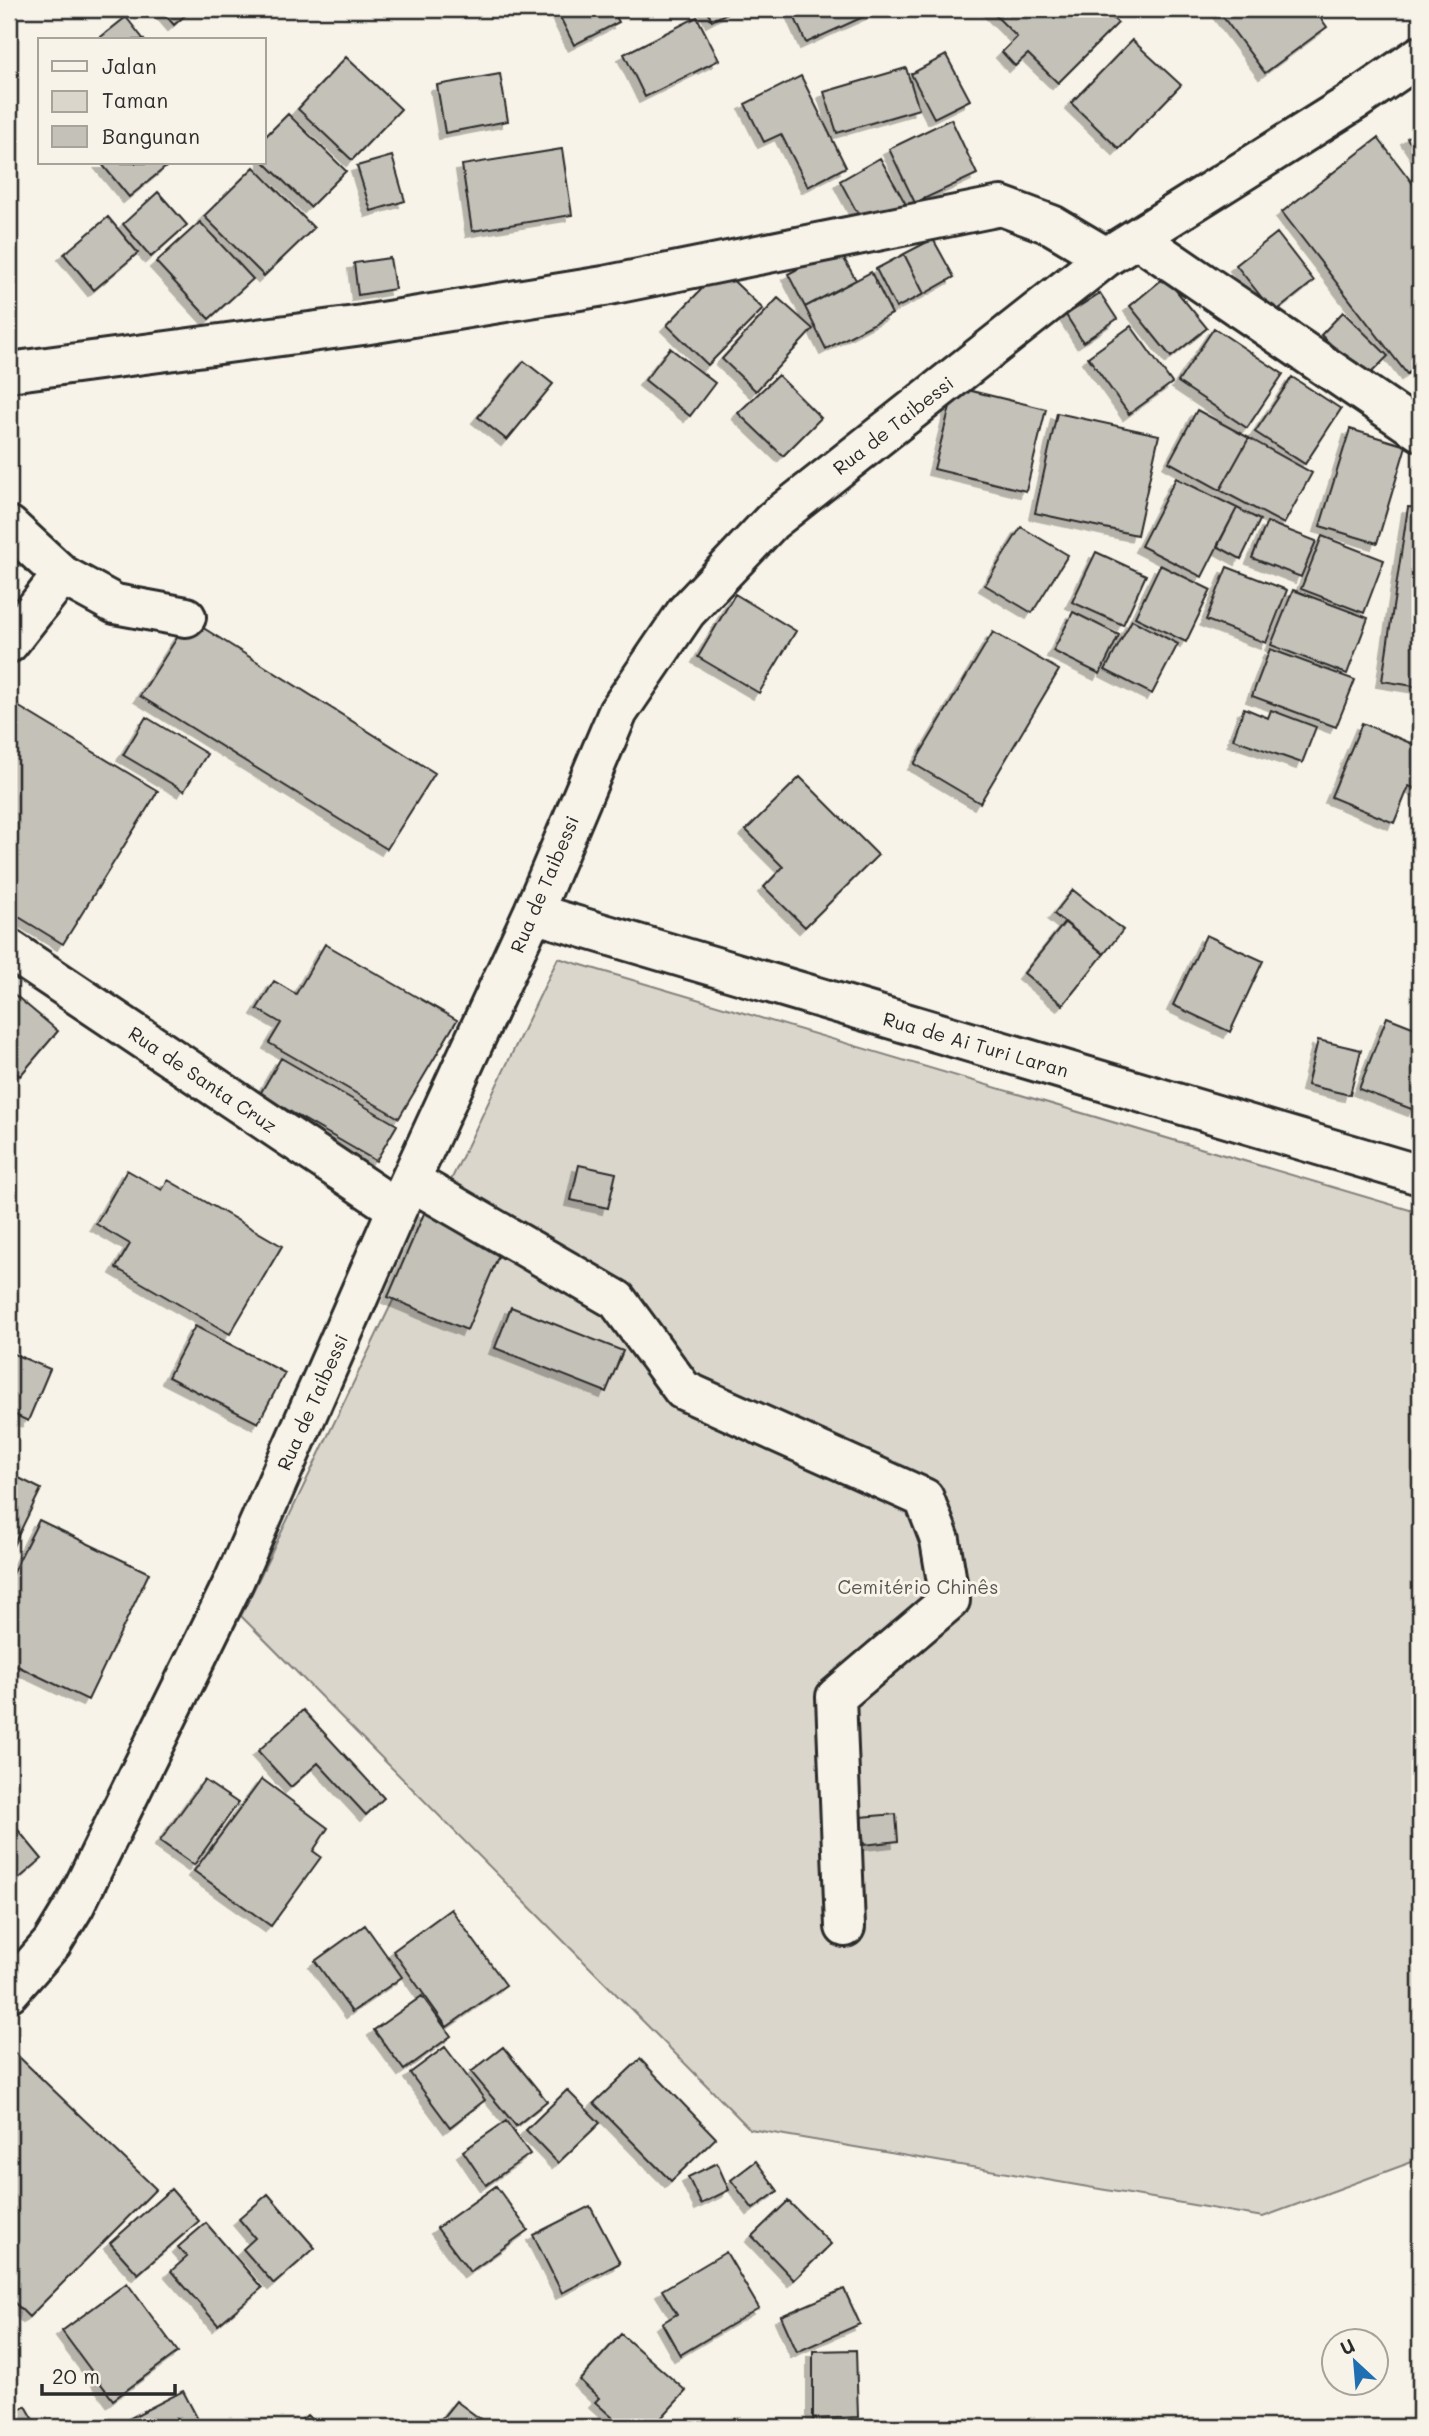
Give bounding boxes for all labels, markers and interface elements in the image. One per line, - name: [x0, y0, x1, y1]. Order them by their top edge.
- legend: [38, 38, 266, 164]
- text: Jalan: [102, 52, 157, 79]
- text: Taman: [102, 86, 168, 113]
- text: Bangunan: [102, 122, 200, 149]
- street label: Rua de Taibessi: [827, 370, 959, 480]
- street label: Rua de Taibessi: [504, 812, 584, 956]
- street label: Rua de Ai Turi Laran: [880, 1006, 1072, 1082]
- street label: Rua de Santa Cruz: [124, 1020, 282, 1138]
- street label: Rua de Taibessi: [271, 1330, 353, 1474]
- park label: Cemitério Chinês: [837, 1574, 999, 1599]
- north arrow: [1320, 2328, 1390, 2398]
- text: U: [1336, 2332, 1359, 2360]
- scale bar: [42, 2352, 175, 2396]
- text: 20 m: [52, 2362, 100, 2389]

